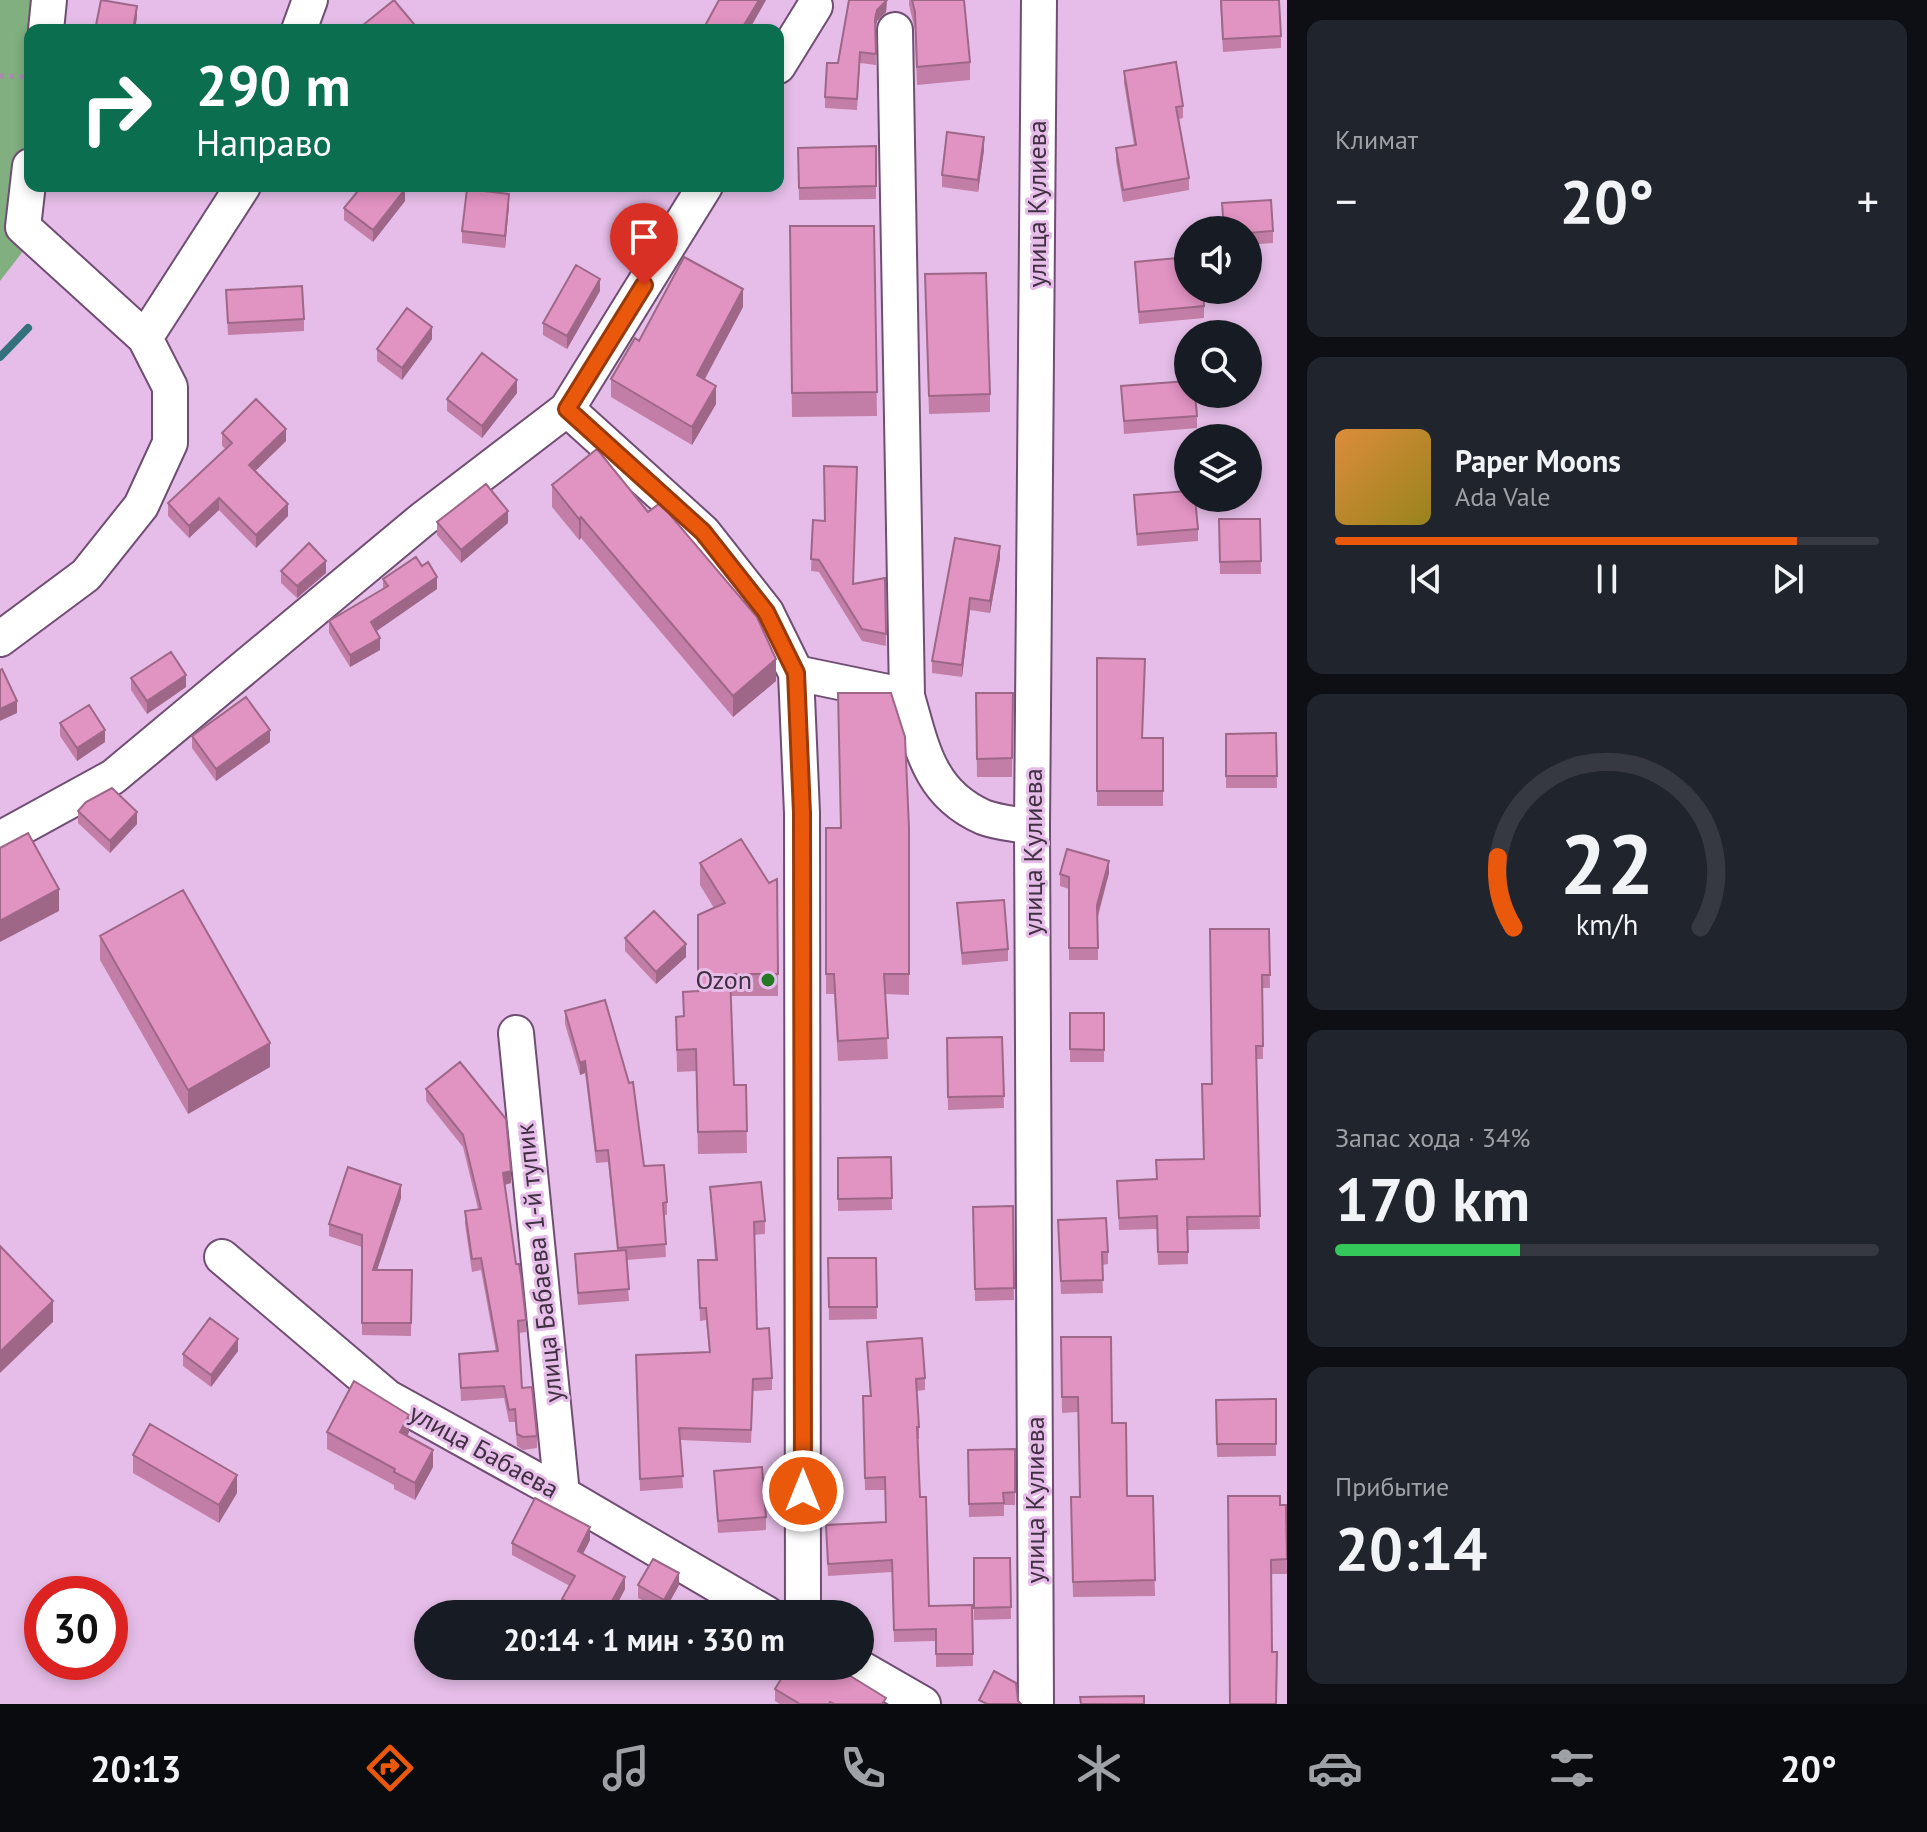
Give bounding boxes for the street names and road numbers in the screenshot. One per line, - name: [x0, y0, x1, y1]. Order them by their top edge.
- street label: улица Кулиева: [1020, 120, 1053, 288]
- street label: улица Кулиева: [1016, 768, 1049, 936]
- street label: улица Бабаева 1-й тупик: [507, 1121, 570, 1404]
- street label: улица Бабаева: [404, 1396, 565, 1505]
- street label: улица Кулиева: [1018, 1416, 1051, 1584]

